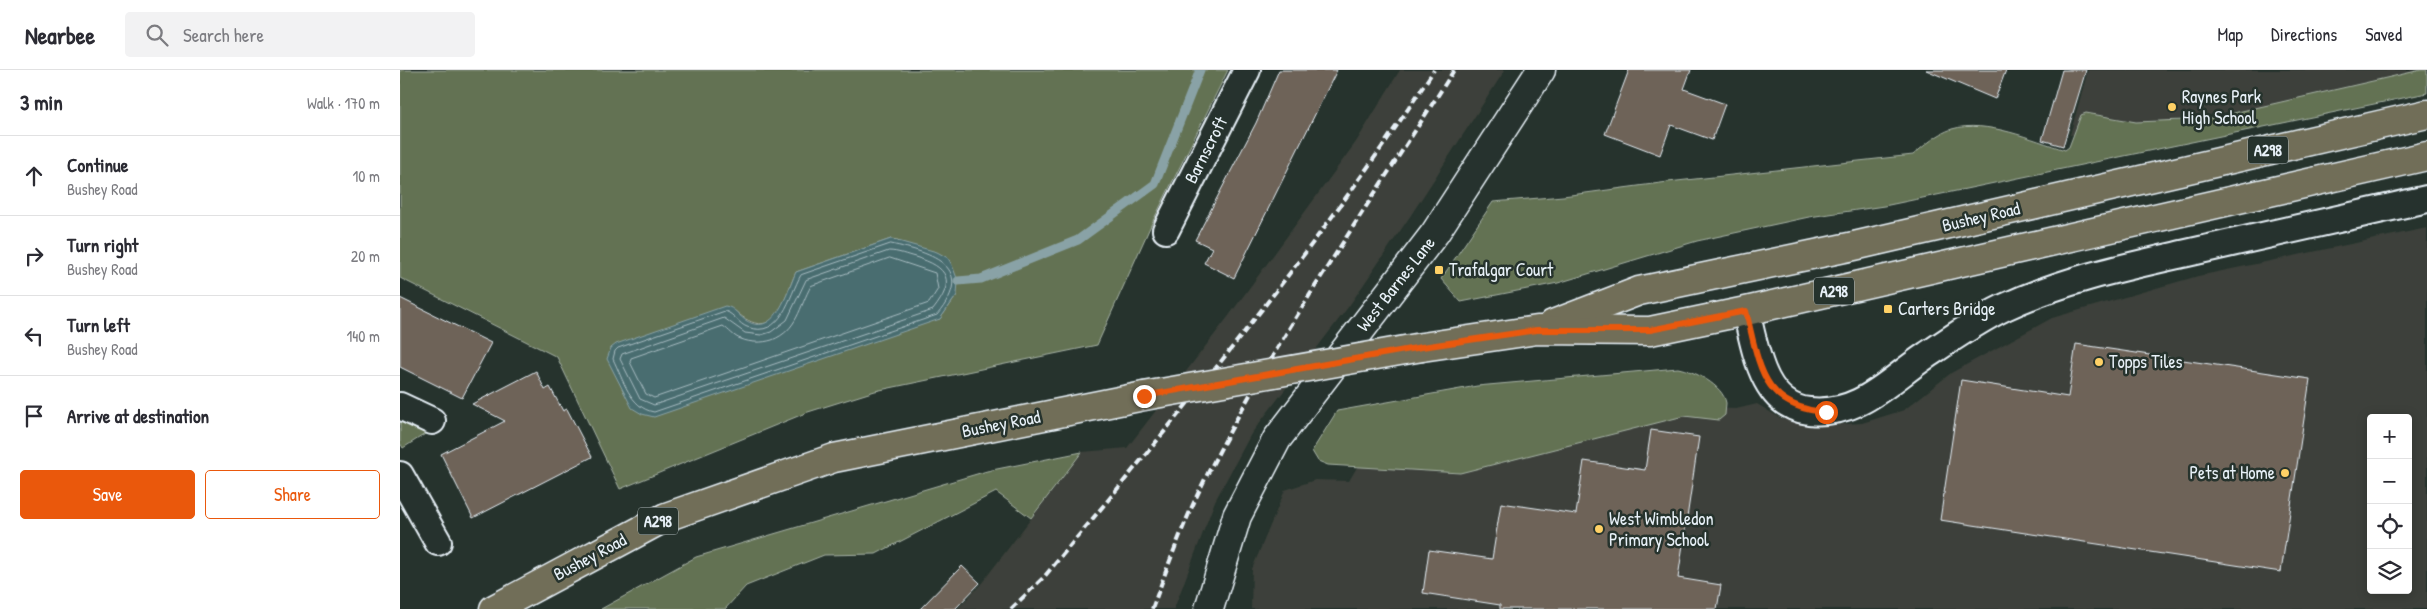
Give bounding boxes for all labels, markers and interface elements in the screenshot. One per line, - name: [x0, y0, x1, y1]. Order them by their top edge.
- search box: [125, 12, 475, 57]
- text: Nearbee: [25, 19, 95, 51]
- icon: search: [143, 21, 171, 49]
- text: Search here: [183, 22, 264, 48]
- text: Map: [2218, 22, 2243, 47]
- text: Directions: [2271, 22, 2337, 47]
- text: Saved: [2365, 22, 2402, 47]
- place label: Raynes Park High School: [2182, 84, 2262, 130]
- text: 3 min: [20, 88, 63, 117]
- text: Walk · 170 m: [307, 92, 380, 114]
- marker: Raynes Park High School: [2166, 101, 2178, 113]
- street label: Barnscroft: [1178, 111, 1233, 188]
- road number: A298: [2248, 136, 2288, 164]
- text: Continue: [67, 152, 128, 178]
- icon: ahead: [20, 162, 48, 190]
- text: 10 m: [352, 165, 380, 187]
- text: Bushey Road: [67, 178, 137, 200]
- street label: Bushey Road: [1939, 195, 2022, 238]
- street label: West Barnes Lane: [1351, 231, 1441, 336]
- text: Turn right: [67, 232, 138, 258]
- icon: right: [20, 242, 48, 270]
- text: 20 m: [351, 245, 380, 267]
- place label: Trafalgar Court: [1449, 257, 1554, 282]
- text: Bushey Road: [67, 258, 137, 280]
- marker: Trafalgar Court: [1433, 264, 1445, 276]
- road number: A298: [1814, 278, 1854, 305]
- place label: Carters Bridge: [1898, 296, 1996, 321]
- marker: Carters Bridge: [1882, 303, 1894, 315]
- text: Turn left: [67, 312, 130, 338]
- icon: left: [20, 322, 48, 350]
- text: 140 m: [346, 325, 380, 347]
- text: Bushey Road: [67, 338, 137, 360]
- place label: Topps Tiles: [2109, 349, 2183, 374]
- marker: Topps Tiles: [2093, 356, 2105, 368]
- route end: [1133, 385, 1156, 408]
- route start: [1815, 401, 1838, 424]
- icon: arrive: [20, 402, 48, 430]
- text: Arrive at destination: [67, 403, 209, 429]
- street label: Bushey Road: [960, 404, 1042, 443]
- map controls: [2367, 414, 2412, 594]
- button: +: [2367, 414, 2412, 459]
- button: −: [2367, 459, 2412, 504]
- place label: Pets at Home: [2189, 460, 2275, 485]
- marker: Pets at Home: [2279, 467, 2291, 479]
- button: Save: [20, 470, 195, 519]
- button: Share: [205, 470, 380, 519]
- button: locate: [2367, 504, 2412, 549]
- place label: West Wimbledon Primary School: [1609, 506, 1714, 552]
- road number: A298: [638, 508, 678, 534]
- marker: West Wimbledon Primary School: [1593, 523, 1605, 535]
- street label: Bushey Road: [549, 527, 631, 586]
- button: layers: [2367, 549, 2412, 594]

